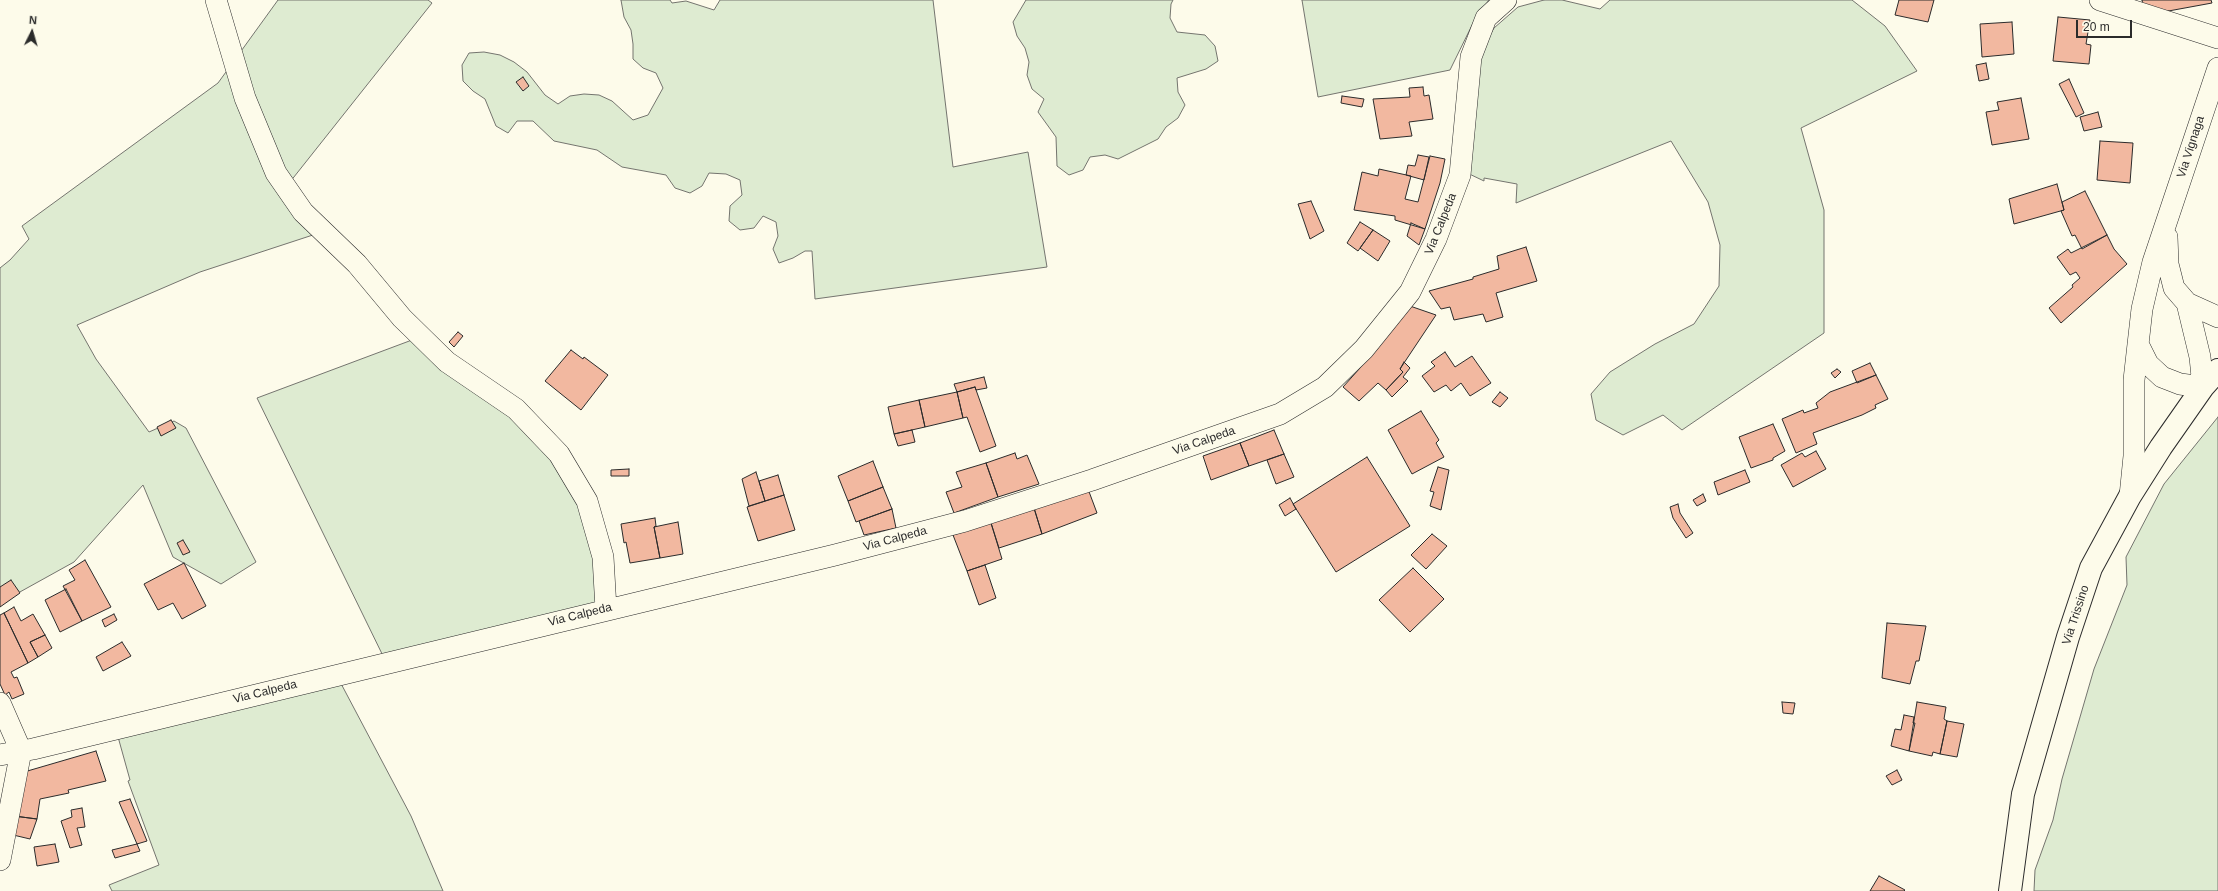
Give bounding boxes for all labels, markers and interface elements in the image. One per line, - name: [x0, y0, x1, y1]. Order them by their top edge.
- north arrow: [12, 12, 52, 52]
- scale bar: [2078, 12, 2134, 38]
- text: N: [29, 14, 38, 26]
- text: 20 m: [2083, 20, 2110, 34]
- street label: Via Vignaga: [2174, 114, 2208, 180]
- street label: Via Calpeda: [1422, 191, 1460, 257]
- street label: Via Calpeda: [1171, 424, 1237, 458]
- street label: Via Calpeda: [862, 524, 928, 554]
- street label: Via Trissino: [2060, 583, 2092, 647]
- street label: Via Calpeda: [547, 600, 613, 630]
- street label: Via Calpeda: [232, 677, 298, 707]

